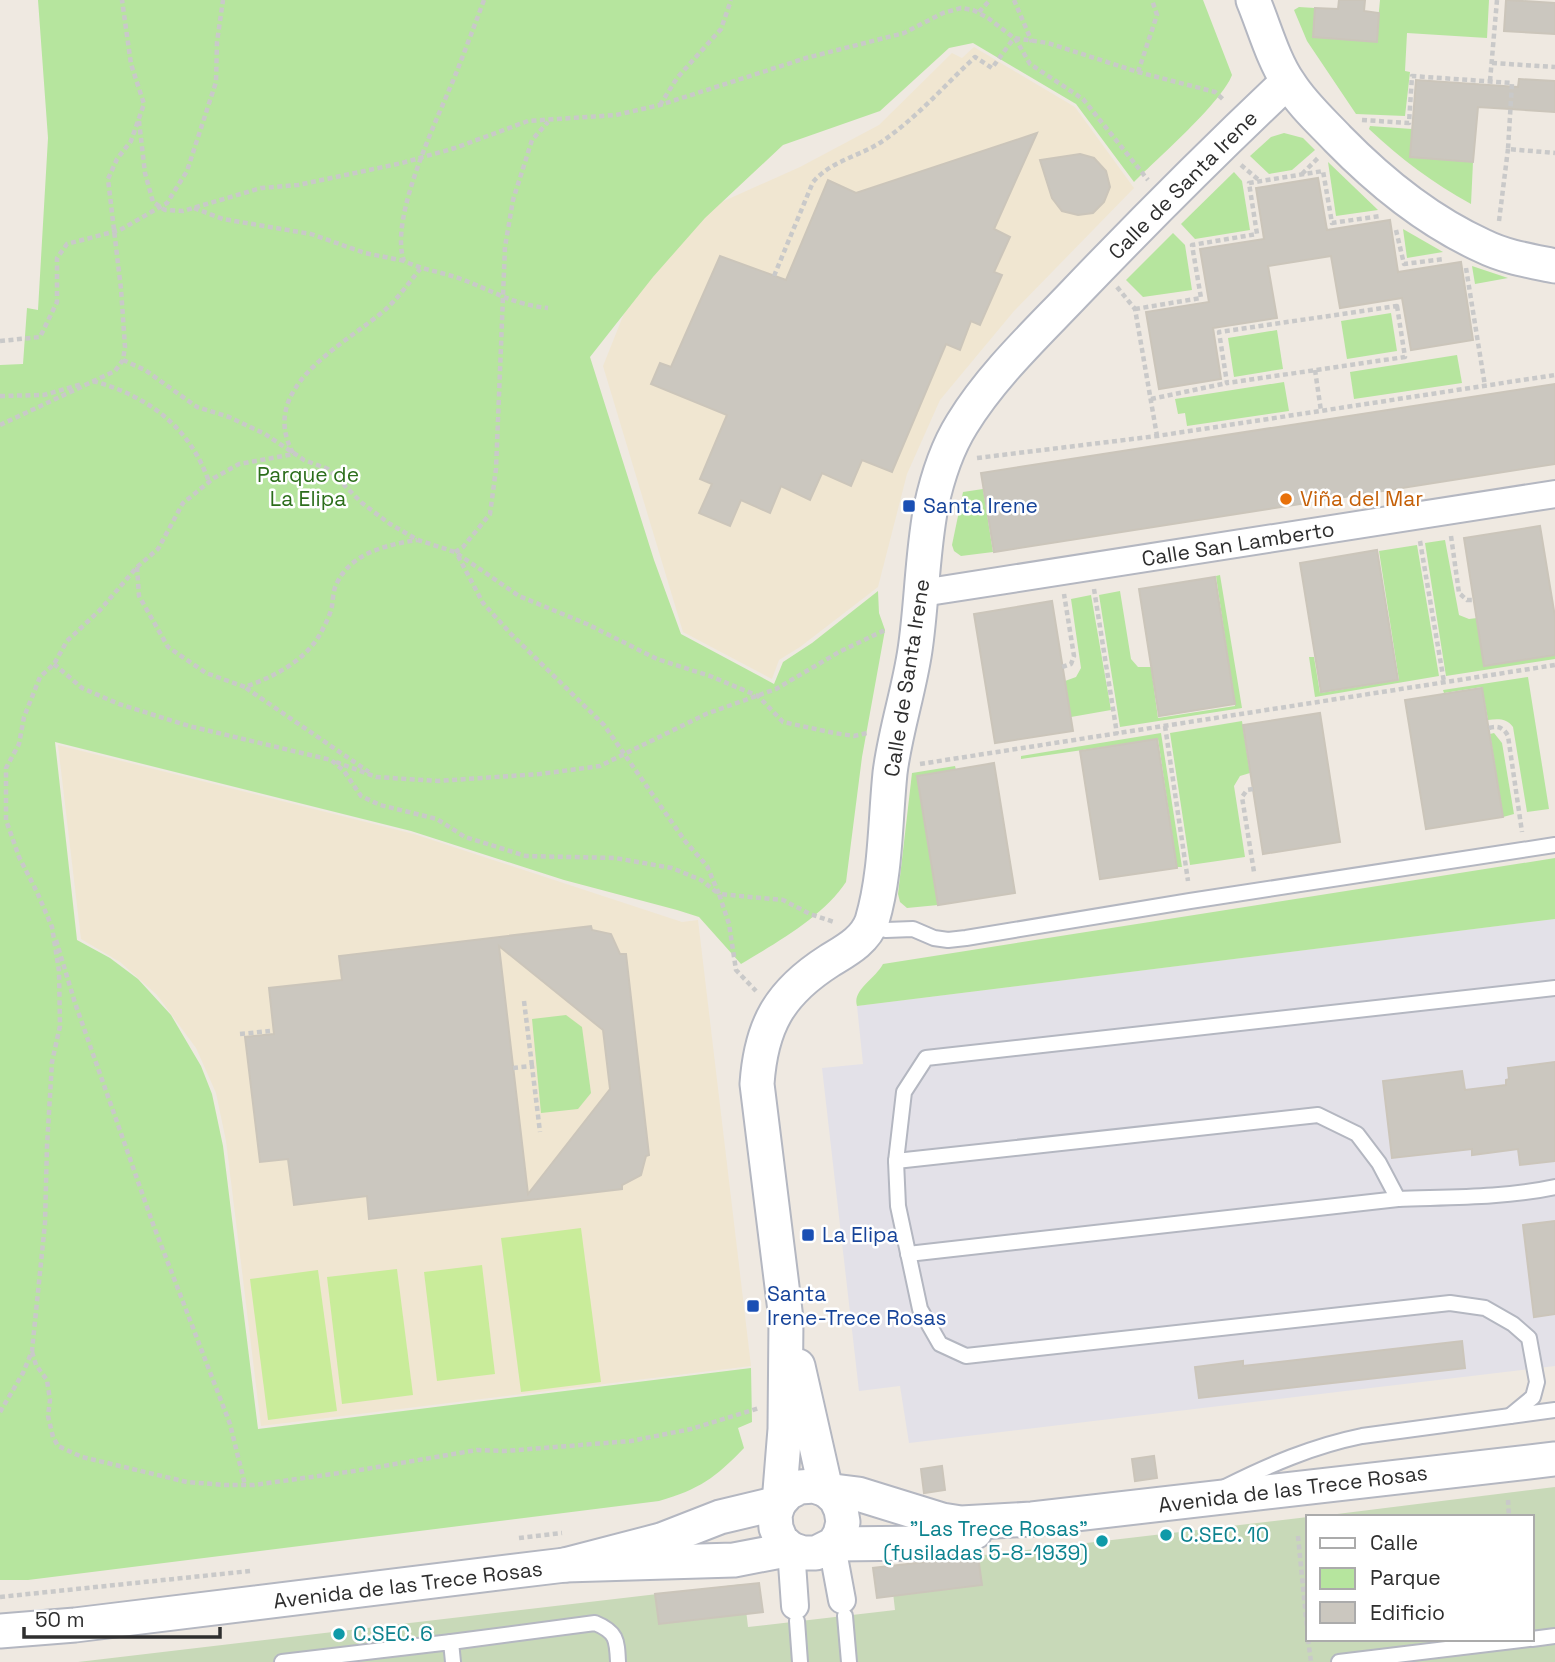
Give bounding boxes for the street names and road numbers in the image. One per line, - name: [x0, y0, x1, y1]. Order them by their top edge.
- street label: Calle de Santa Irene: [1102, 104, 1263, 265]
- street label: Calle San Lamberto: [1140, 515, 1336, 572]
- street label: Calle de Santa Irene: [878, 577, 935, 779]
- street label: Avenida de las Trece Rosas: [1157, 1459, 1429, 1518]
- street label: Avenida de las Trece Rosas: [272, 1555, 544, 1614]

